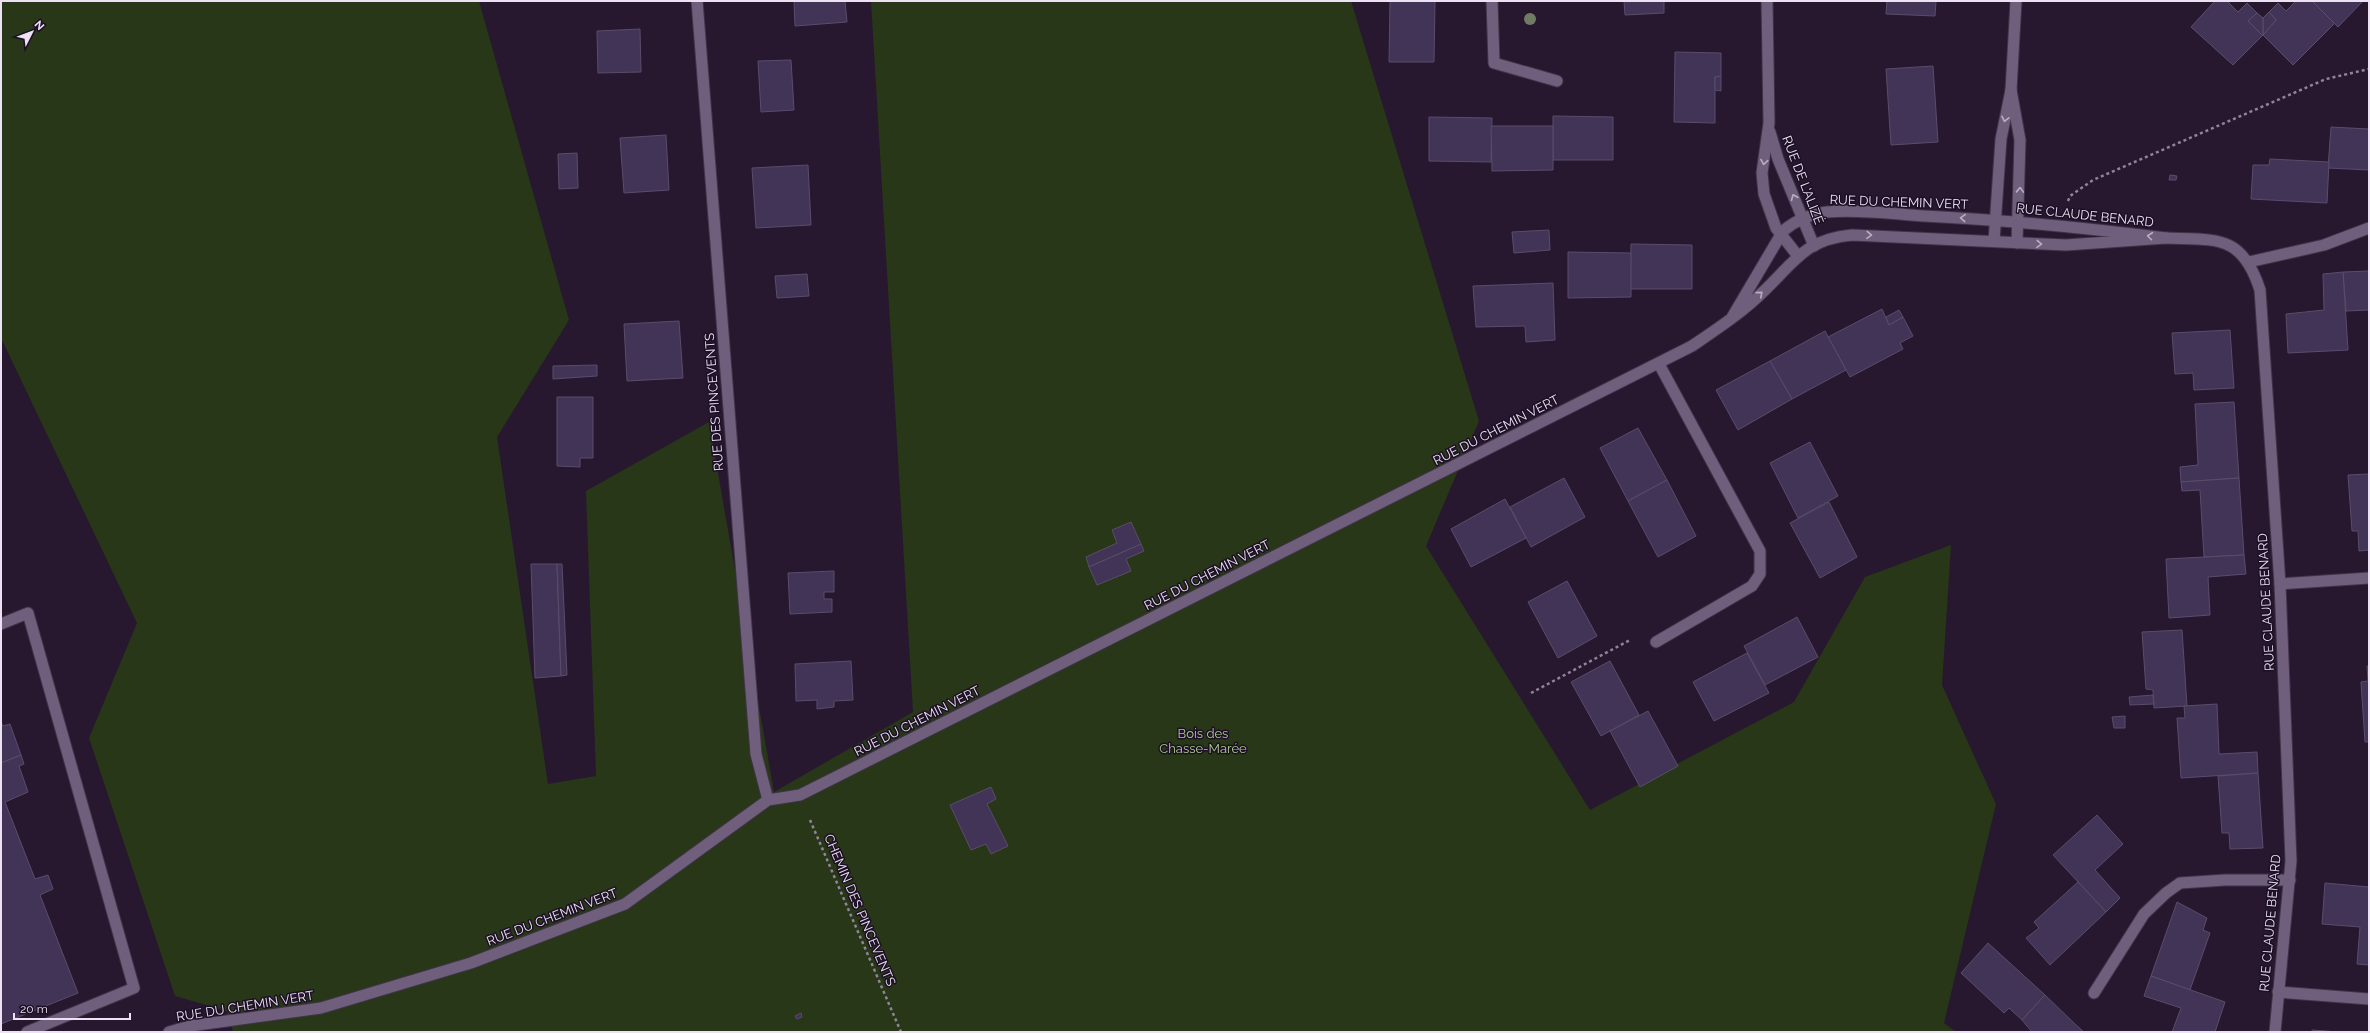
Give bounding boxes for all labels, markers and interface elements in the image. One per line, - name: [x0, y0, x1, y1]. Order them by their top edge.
- north arrow: [12, 12, 52, 52]
- text: N: [31, 18, 47, 33]
- one-way arrow: [2002, 115, 2010, 122]
- street label: RUE DE L'ALIZÉ: [1779, 134, 1827, 227]
- one-way arrow: [1760, 159, 1768, 165]
- one-way arrow: [2016, 187, 2024, 193]
- street label: RUE DU CHEMIN VERT: [1829, 192, 1969, 212]
- one-way arrow: [1790, 193, 1798, 200]
- street label: RUE CLAUDE BENARD: [2016, 200, 2154, 230]
- one-way arrow: [1960, 214, 1966, 222]
- one-way arrow: [1866, 231, 1872, 240]
- one-way arrow: [2147, 231, 2153, 240]
- one-way arrow: [2036, 239, 2042, 248]
- one-way arrow: [1756, 292, 1763, 299]
- street label: RUE DES PINCEVENTS: [702, 332, 726, 472]
- street label: RUE DU CHEMIN VERT: [1431, 392, 1561, 468]
- street label: RUE CLAUDE BENARD: [2255, 533, 2277, 671]
- street label: RUE DU CHEMIN VERT: [1142, 537, 1272, 613]
- street label: RUE DU CHEMIN VERT: [852, 683, 982, 759]
- park label: Bois des Chasse-Marée: [1159, 726, 1247, 756]
- street label: CHEMIN DES PINCEVENTS: [821, 832, 899, 988]
- street label: RUE CLAUDE BENARD: [2257, 854, 2283, 992]
- street label: RUE DU CHEMIN VERT: [484, 885, 620, 949]
- street label: RUE DU CHEMIN VERT: [175, 988, 315, 1024]
- scale bar: [14, 995, 130, 1021]
- text: 20 m: [20, 1002, 48, 1016]

